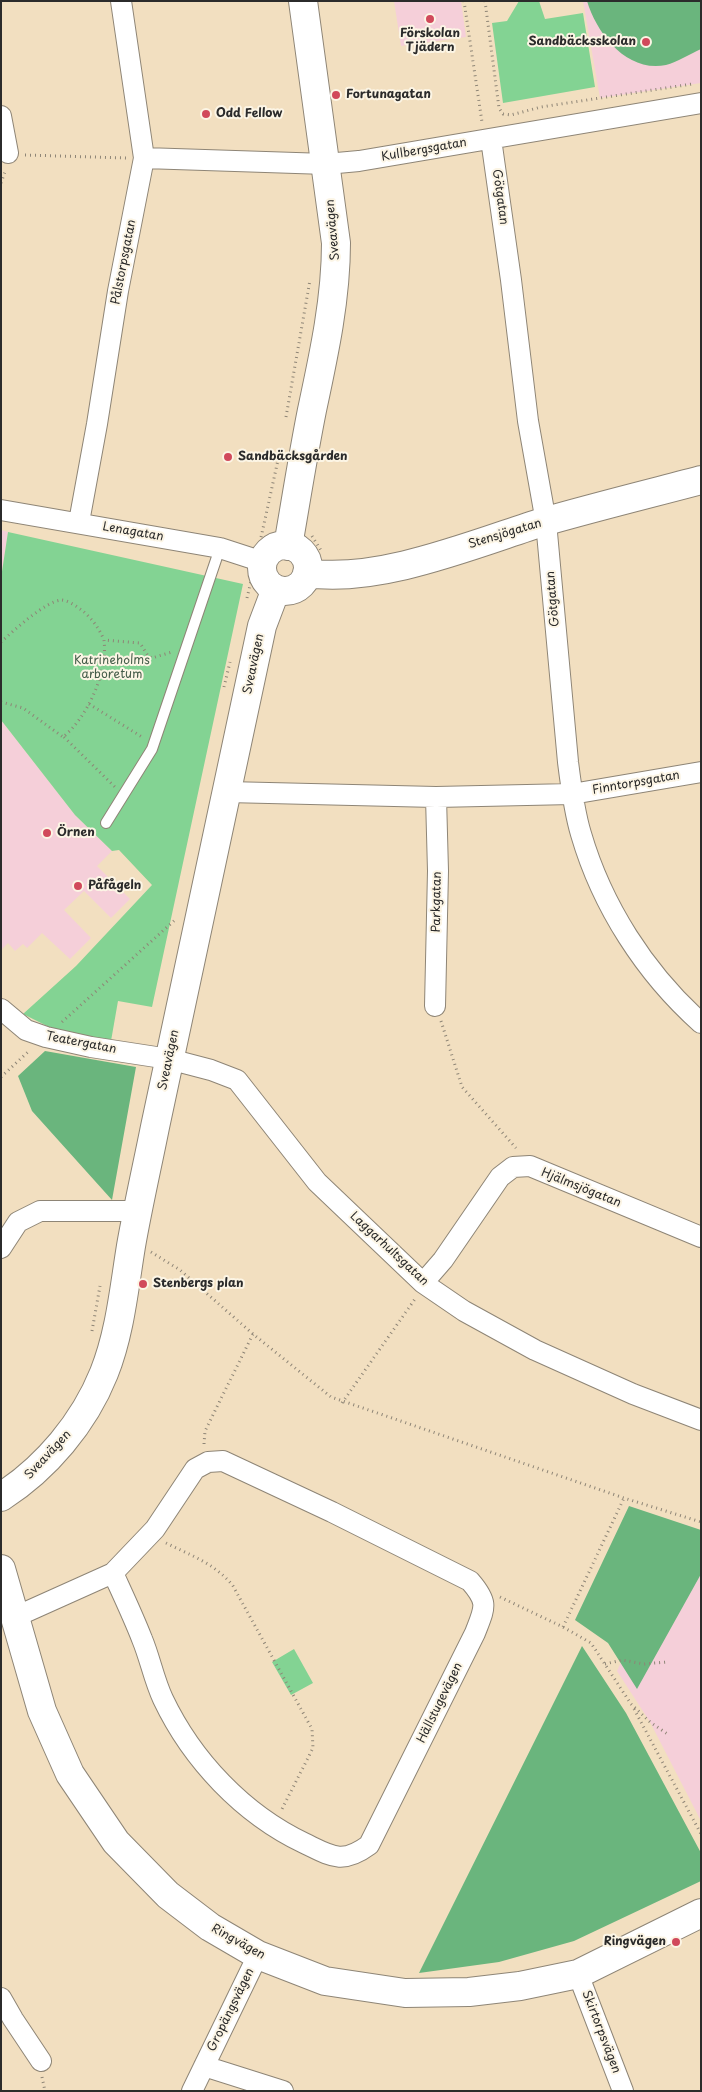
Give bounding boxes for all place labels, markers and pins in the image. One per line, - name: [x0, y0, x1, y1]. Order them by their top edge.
- marker: Förskolan Tjädern: [424, 13, 436, 25]
- place label: Förskolan Tjädern: [400, 27, 460, 55]
- place label: Sandbäcksskolan: [528, 35, 636, 49]
- marker: Sandbäcksskolan: [640, 36, 652, 48]
- place label: Fortunagatan: [346, 88, 431, 102]
- marker: Fortunagatan: [330, 89, 342, 101]
- place label: Odd Fellow: [216, 107, 282, 121]
- marker: Odd Fellow: [200, 108, 212, 120]
- place label: Sandbäcksgården: [238, 450, 348, 464]
- marker: Sandbäcksgården: [222, 451, 234, 463]
- place label: Örnen: [57, 826, 95, 840]
- marker: Örnen: [41, 827, 53, 839]
- place label: Påfågeln: [88, 879, 141, 893]
- marker: Påfågeln: [72, 880, 84, 892]
- place label: Stenbergs plan: [153, 1277, 244, 1291]
- marker: Stenbergs plan: [137, 1278, 149, 1290]
- place label: Ringvägen: [604, 1935, 666, 1949]
- marker: Ringvägen: [670, 1936, 682, 1948]

